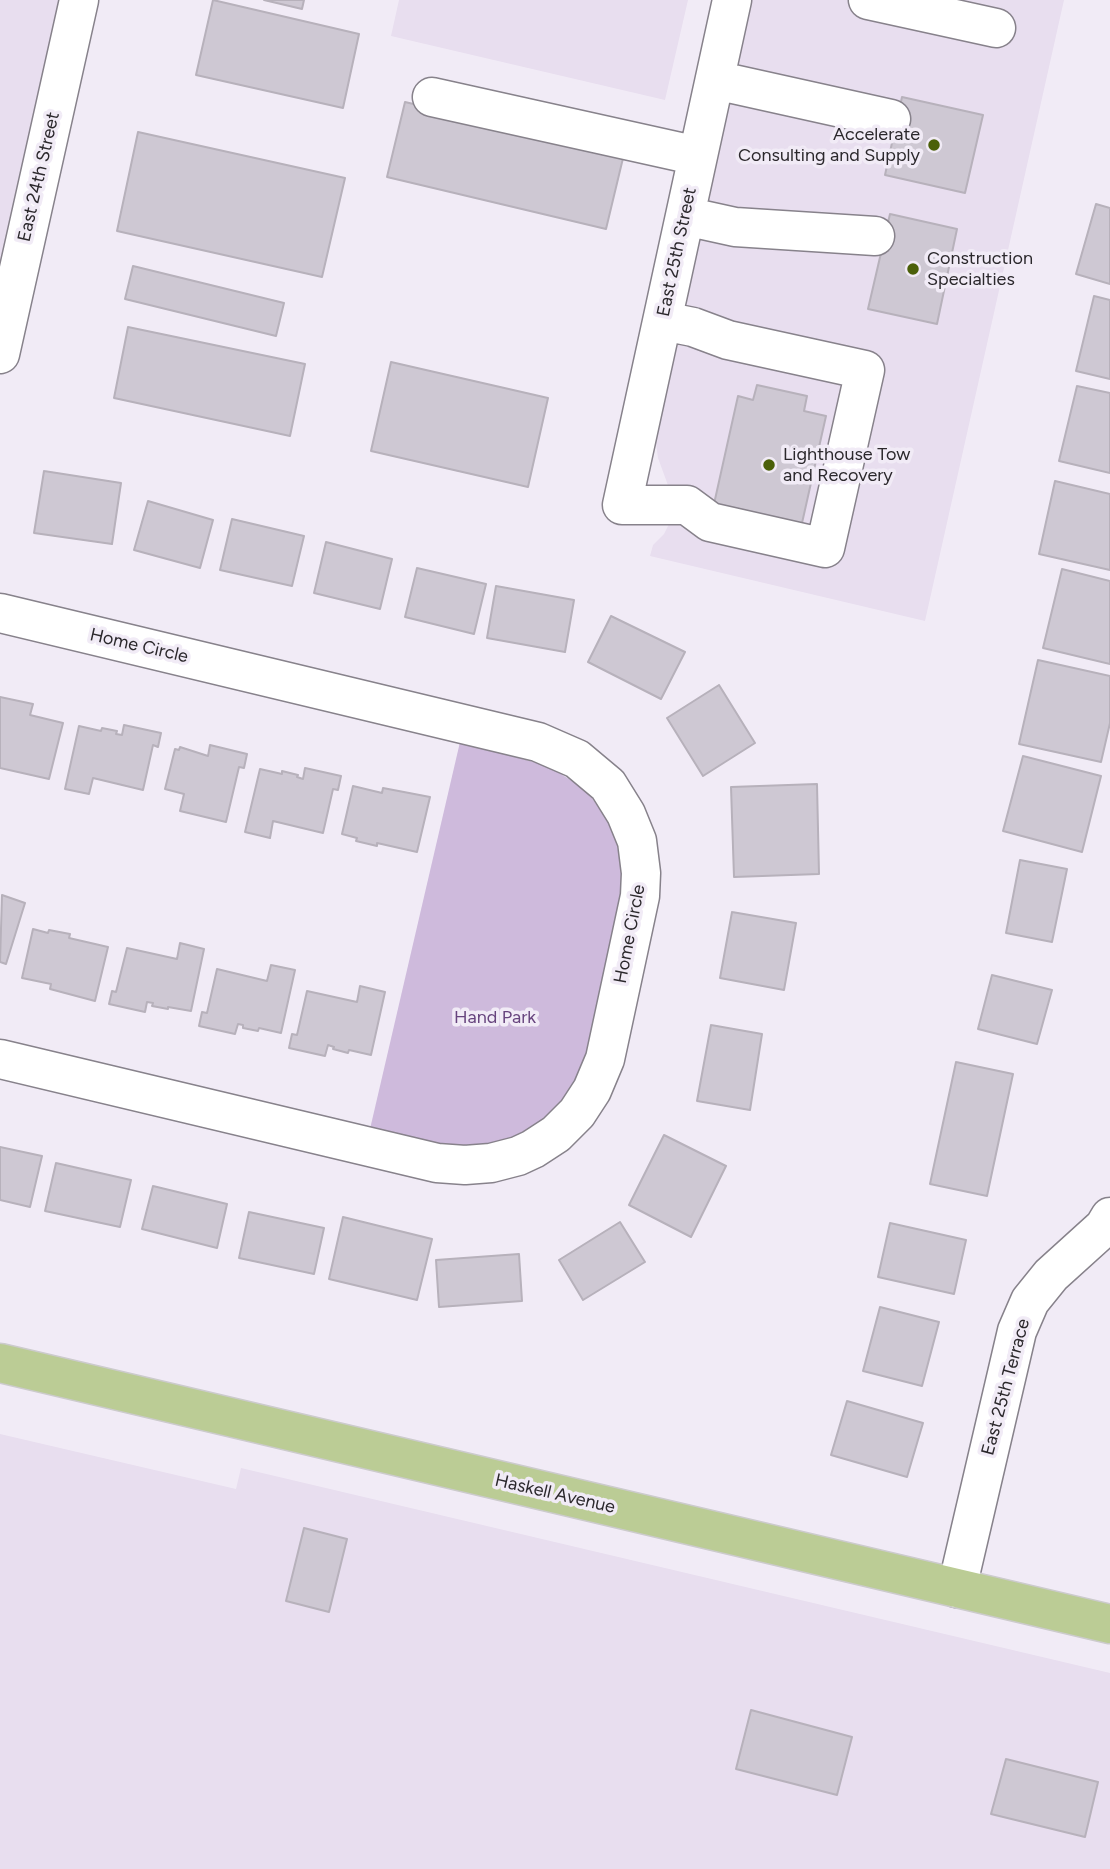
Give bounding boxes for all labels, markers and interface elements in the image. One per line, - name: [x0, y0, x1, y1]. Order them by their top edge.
- street label: East 24th Street: [14, 110, 64, 244]
- place label: Accelerate Consulting and Supply: [738, 124, 920, 166]
- marker: Accelerate Consulting and Supply: [926, 137, 942, 153]
- street label: East 25th Street: [653, 185, 701, 319]
- place label: Construction Specialties: [927, 248, 1033, 290]
- marker: Construction Specialties: [905, 261, 921, 277]
- place label: Lighthouse Tow and Recovery: [783, 444, 910, 486]
- marker: Lighthouse Tow and Recovery: [761, 457, 777, 473]
- street label: Home Circle: [88, 624, 190, 668]
- street label: Home Circle: [610, 883, 650, 985]
- park label: Hand Park: [454, 1007, 536, 1029]
- street label: East 25th Terrace: [977, 1316, 1035, 1458]
- street label: Haskell Avenue: [493, 1470, 617, 1518]

